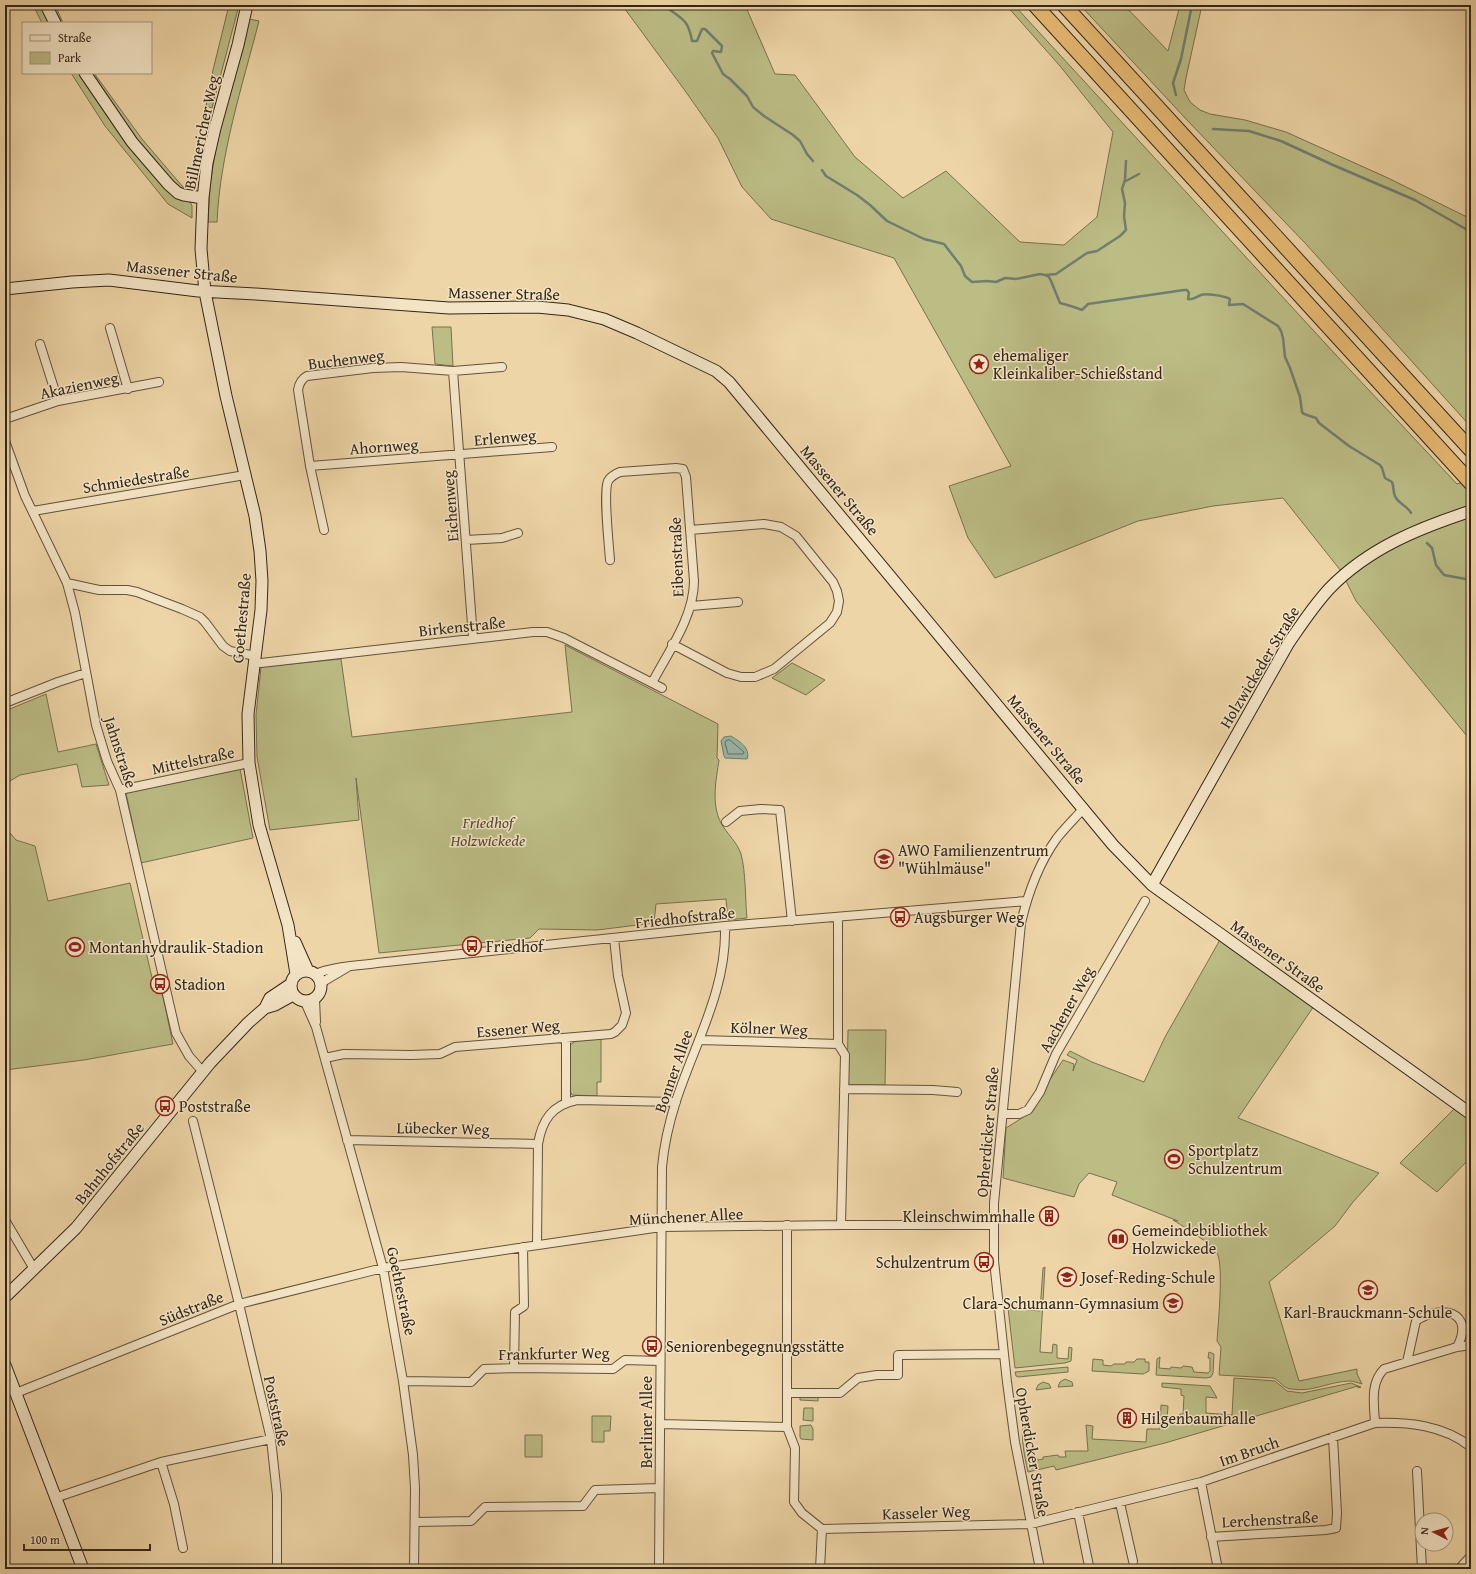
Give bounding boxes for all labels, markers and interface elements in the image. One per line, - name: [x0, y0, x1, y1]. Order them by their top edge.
- legend: [22, 22, 152, 74]
- text: Straße: [58, 29, 92, 46]
- text: Park: [58, 49, 82, 66]
- street label: Billmericher Weg: [177, 73, 225, 191]
- street label: Massener Straße: [125, 253, 239, 289]
- street label: Massener Straße: [448, 280, 560, 306]
- street label: Buchenweg: [307, 342, 385, 376]
- place label: ehemaliger Kleinkaliber-Schießstand: [993, 343, 1163, 385]
- place icon: ehemaliger Kleinkaliber-Schießstand: [968, 353, 990, 375]
- street label: Akazienweg: [37, 365, 121, 405]
- street label: Erlenweg: [473, 422, 537, 452]
- street label: Ahornweg: [349, 432, 419, 460]
- street label: Massener Straße: [795, 439, 885, 541]
- street label: Schmiedestraße: [81, 459, 191, 499]
- street label: Eichenweg: [436, 470, 464, 542]
- street label: Eibenstraße: [663, 516, 689, 598]
- street label: Goethestraße: [225, 572, 257, 664]
- street label: Holzwickeder Straße: [1213, 601, 1305, 733]
- street label: Birkenstraße: [417, 610, 507, 642]
- street label: Massener Straße: [1002, 688, 1092, 790]
- street label: Jahnstraße: [98, 711, 144, 791]
- street label: Mittelstraße: [150, 740, 236, 780]
- park label: Friedhof Holzwickede: [449, 810, 526, 852]
- place label: AWO Familienzentrum "Wühlmäuse": [898, 838, 1049, 880]
- school or university icon: AWO Familienzentrum "Wühlmäuse": [873, 848, 895, 870]
- street label: Friedhofstraße: [634, 900, 736, 934]
- place label: Augsburger Weg: [914, 905, 1024, 929]
- bus stop icon: Augsburger Weg: [889, 906, 911, 928]
- street label: Massener Straße: [1226, 913, 1330, 999]
- place label: Friedhof: [486, 934, 545, 958]
- place label: Montanhydraulik-Stadion: [89, 935, 263, 959]
- bus stop icon: Friedhof: [461, 935, 483, 957]
- sports icon: Montanhydraulik-Stadion: [64, 936, 86, 958]
- street label: Aachener Weg: [1032, 961, 1100, 1057]
- place label: Stadion: [174, 972, 225, 996]
- bus stop icon: Stadion: [149, 973, 171, 995]
- street label: Essener Weg: [475, 1012, 561, 1044]
- street label: Kölner Weg: [730, 1015, 808, 1041]
- street label: Bonner Allee: [648, 1026, 698, 1116]
- street label: Opherdicker Straße: [969, 1066, 1005, 1198]
- place label: Poststraße: [179, 1094, 251, 1118]
- bus stop icon: Poststraße: [154, 1095, 176, 1117]
- street label: Lübecker Weg: [396, 1115, 490, 1141]
- street label: Bahnhofstraße: [68, 1117, 150, 1209]
- place label: Sportplatz Schulzentrum: [1188, 1138, 1282, 1180]
- sports icon: Sportplatz Schulzentrum: [1163, 1148, 1185, 1170]
- street label: Münchener Allee: [628, 1201, 744, 1231]
- place label: Kleinschwimmhalle: [903, 1204, 1035, 1228]
- building icon: Kleinschwimmhalle: [1038, 1205, 1060, 1227]
- place label: Gemeindebibliothek Holzwickede: [1132, 1218, 1268, 1260]
- library icon: Gemeindebibliothek Holzwickede: [1107, 1228, 1129, 1250]
- street label: Goethestraße: [381, 1244, 423, 1338]
- place label: Schulzentrum: [876, 1250, 970, 1274]
- bus stop icon: Schulzentrum: [973, 1251, 995, 1273]
- place label: Josef-Reding-Schule: [1079, 1265, 1215, 1289]
- school or university icon: Josef-Reding-Schule: [1056, 1266, 1078, 1288]
- school or university icon: Karl-Brauckmann-Schule: [1357, 1279, 1379, 1301]
- street label: Südstraße: [155, 1284, 227, 1332]
- place label: Clara-Schumann-Gymnasium: [963, 1291, 1159, 1315]
- school or university icon: Clara-Schumann-Gymnasium: [1162, 1292, 1184, 1314]
- place label: Karl-Brauckmann-Schule: [1284, 1300, 1452, 1324]
- place label: Seniorenbegegnungsstätte: [666, 1334, 844, 1358]
- bus stop icon: Seniorenbegegnungsstätte: [641, 1335, 663, 1357]
- street label: Frankfurter Weg: [498, 1340, 610, 1366]
- street label: Poststraße: [258, 1373, 296, 1449]
- street label: Berliner Allee: [634, 1376, 658, 1468]
- street label: Opherdicker Straße: [1010, 1385, 1056, 1519]
- place label: Hilgenbaumhalle: [1141, 1406, 1256, 1430]
- building icon: Hilgenbaumhalle: [1116, 1407, 1138, 1429]
- street label: Im Bruch: [1216, 1430, 1282, 1472]
- street label: Kasseler Weg: [882, 1498, 970, 1526]
- street label: Lerchenstraße: [1221, 1504, 1319, 1534]
- north arrow: [1414, 1512, 1454, 1552]
- scale bar: [24, 1526, 150, 1552]
- text: N: [1416, 1526, 1432, 1535]
- text: 100 m: [30, 1531, 60, 1548]

